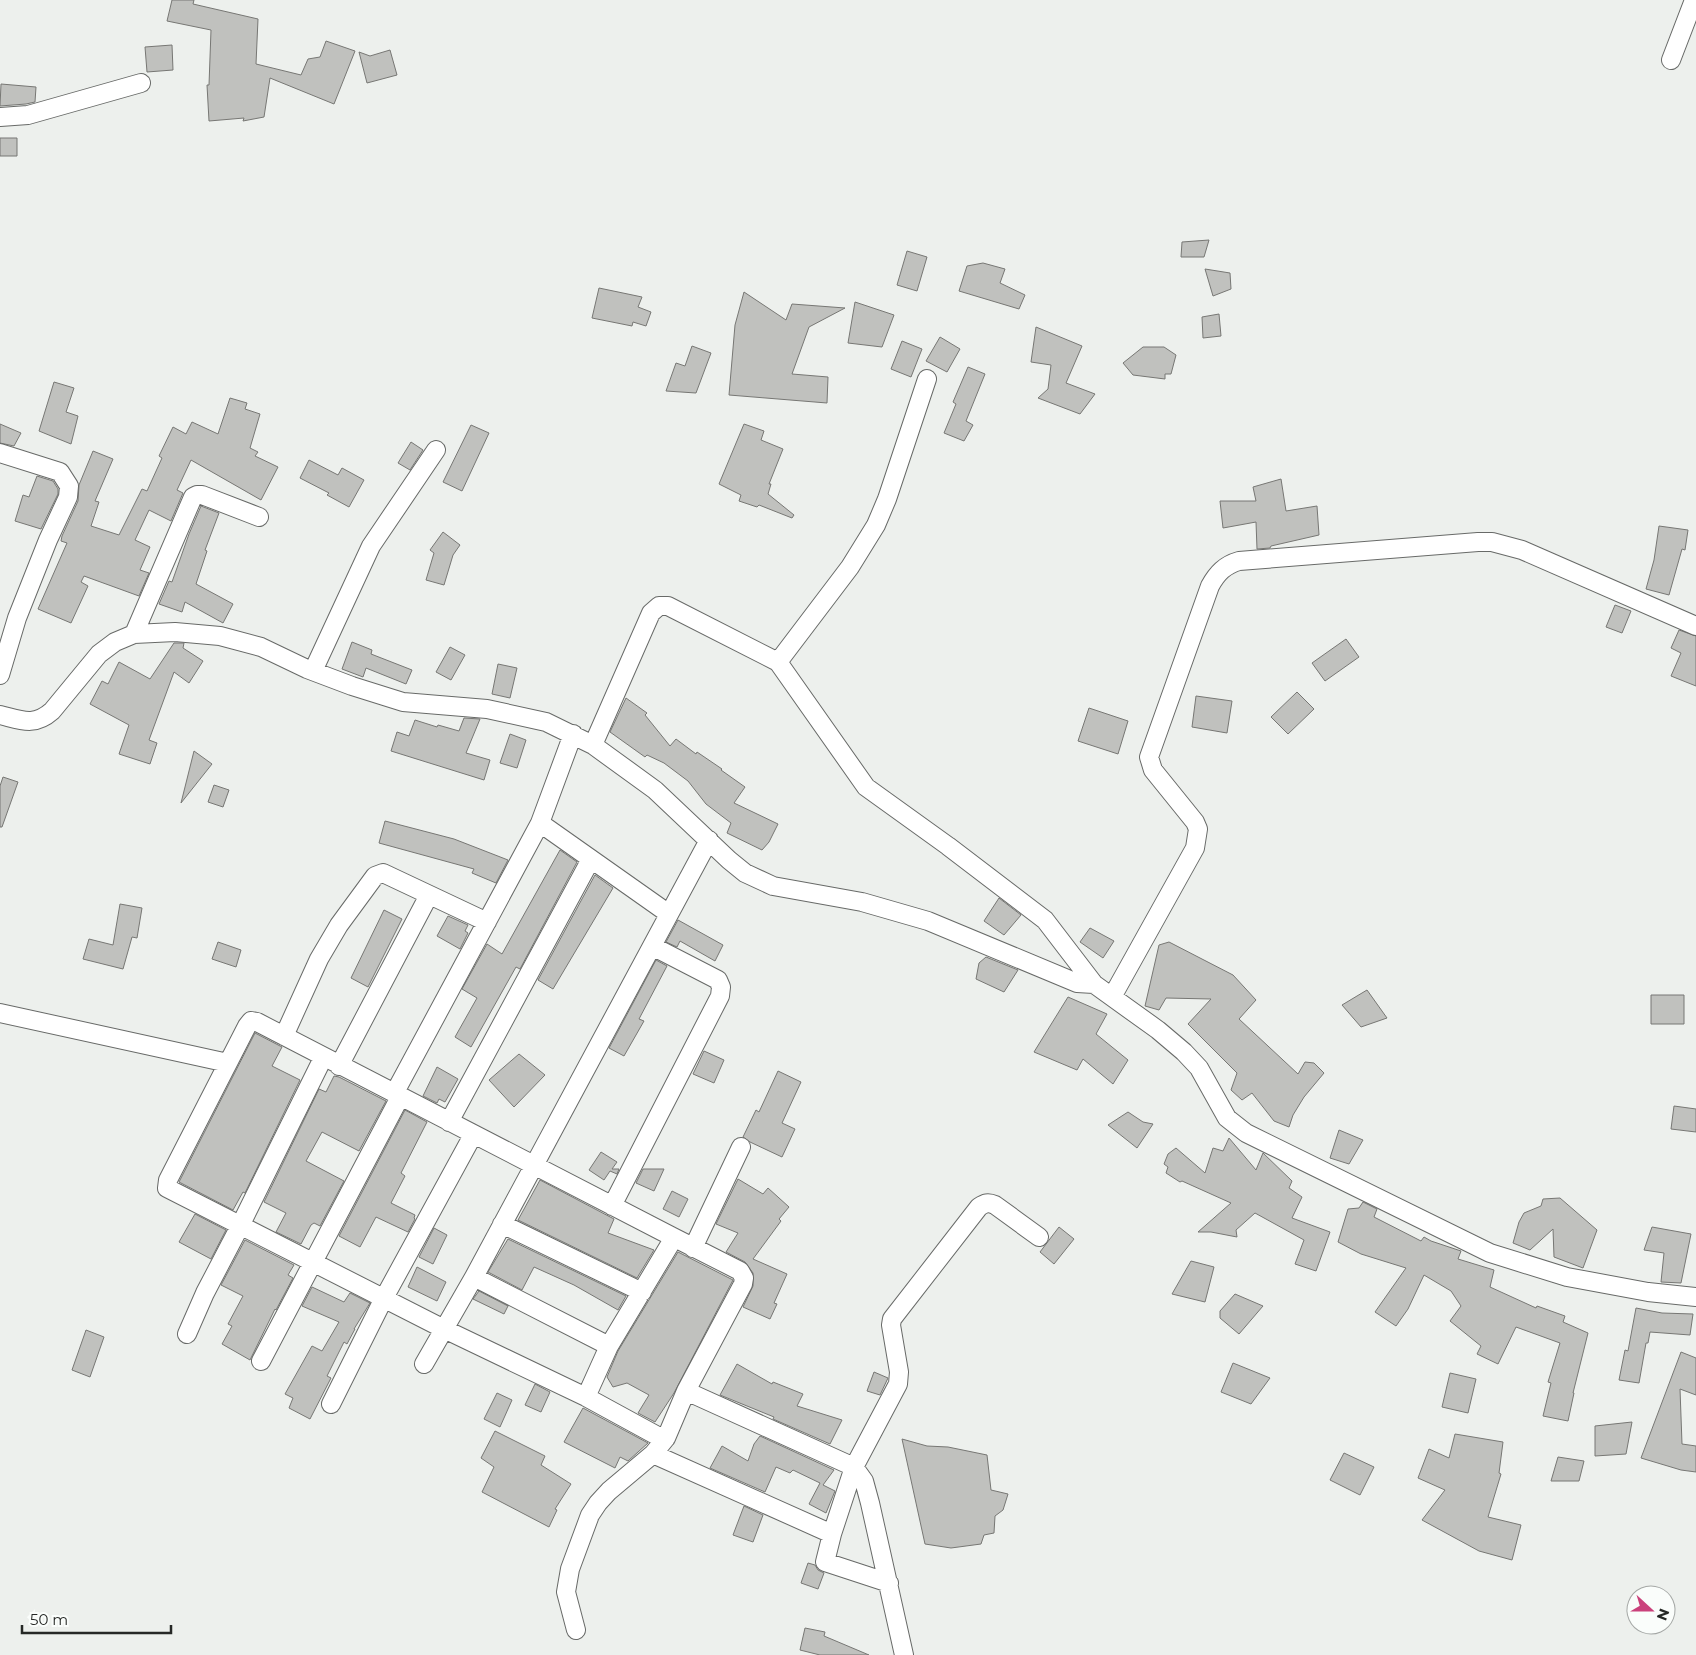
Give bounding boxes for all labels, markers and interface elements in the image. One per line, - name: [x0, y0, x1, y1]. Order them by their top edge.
- north arrow: [1626, 1585, 1676, 1635]
- scale bar: [22, 1602, 171, 1634]
- text: N: [1653, 1606, 1674, 1623]
- text: 50 m: [30, 1610, 68, 1629]

